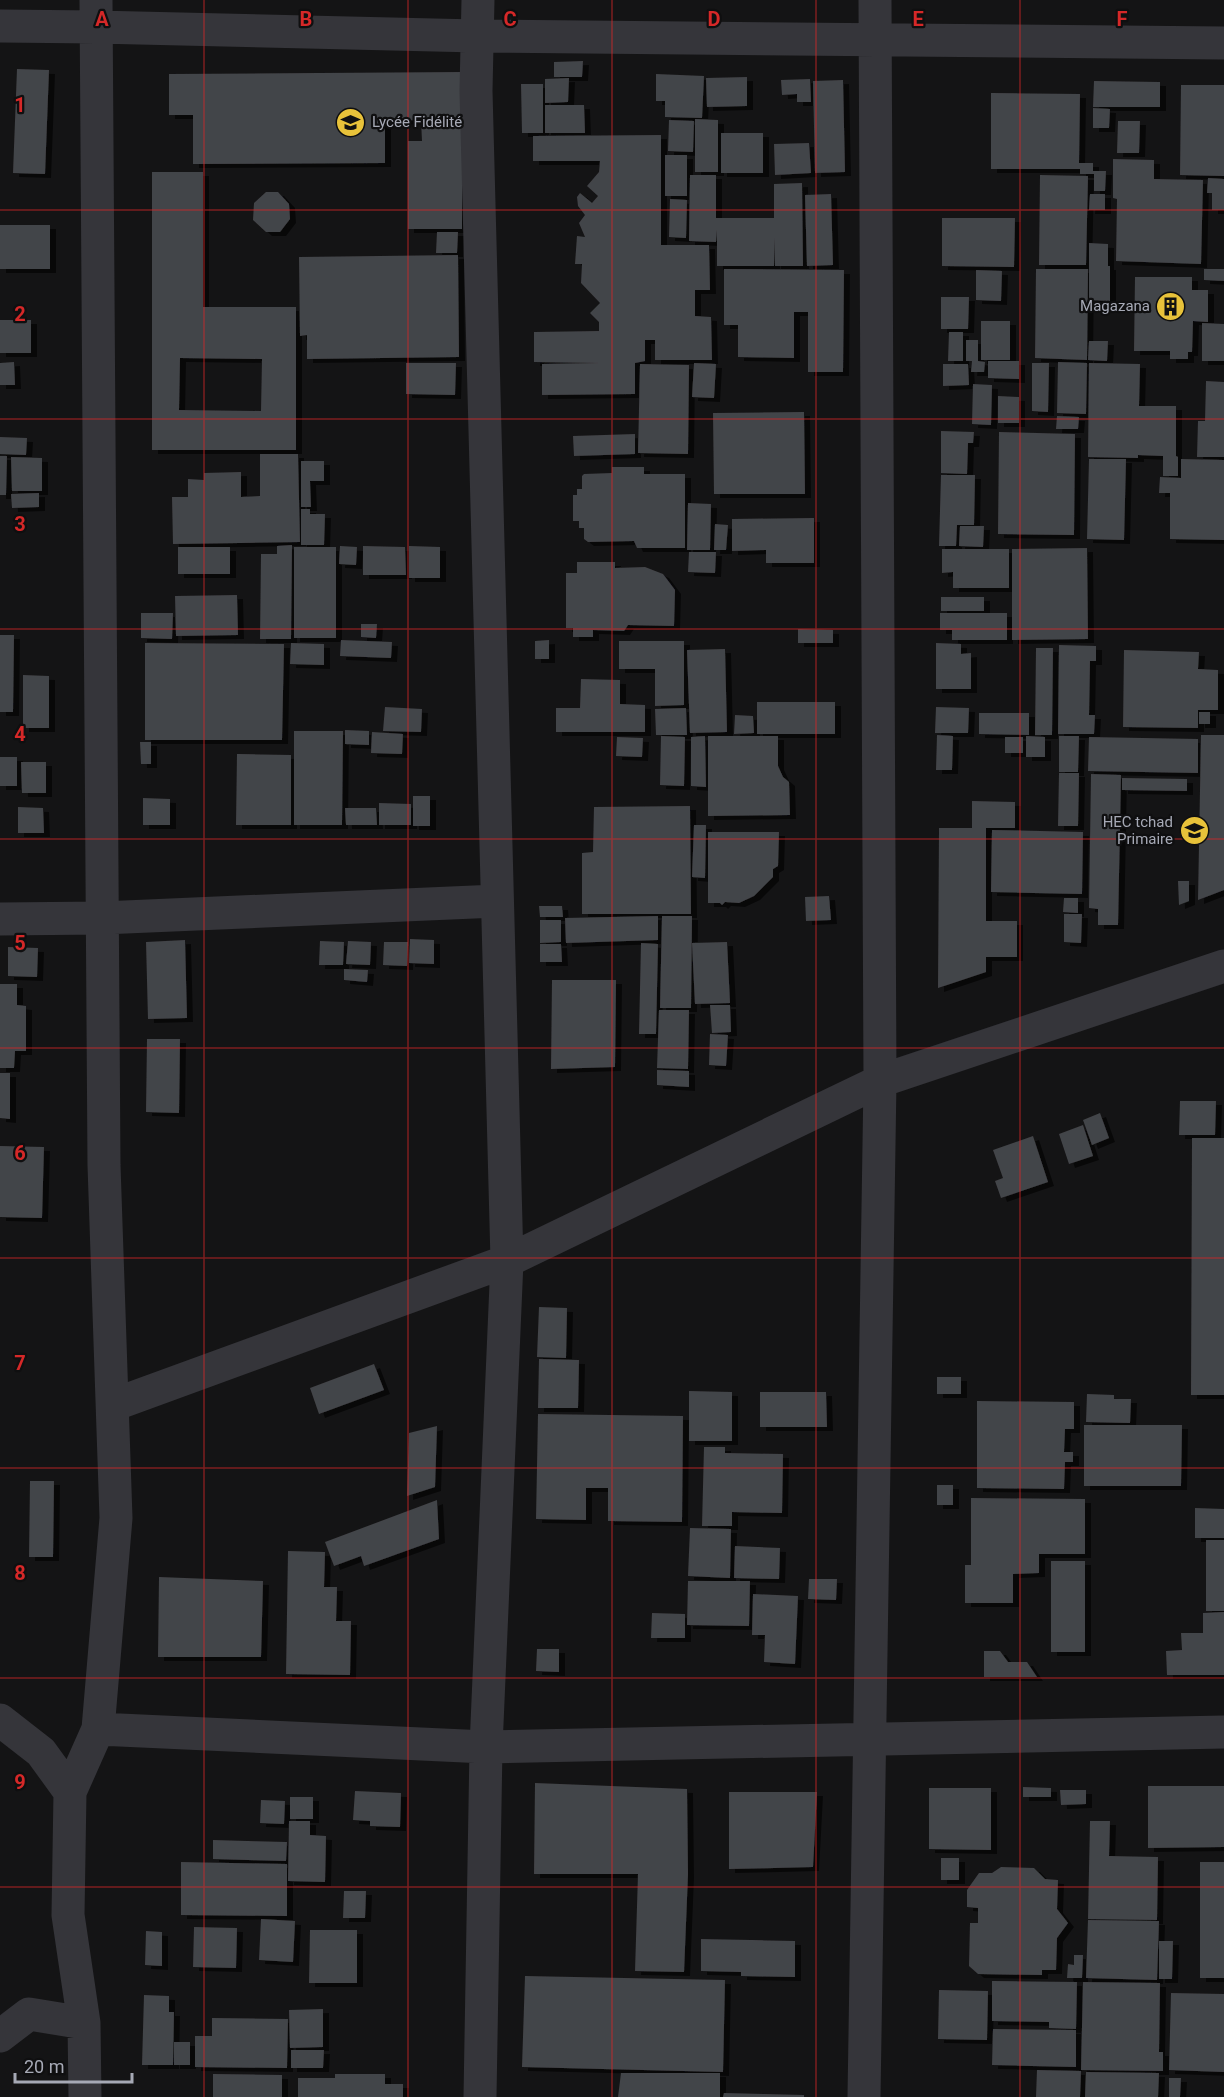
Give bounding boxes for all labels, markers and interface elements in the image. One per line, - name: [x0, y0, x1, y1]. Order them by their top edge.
- text: A: [95, 7, 109, 31]
- text: B: [300, 7, 312, 31]
- text: C: [503, 7, 517, 31]
- text: D: [708, 7, 721, 31]
- text: E: [912, 7, 924, 31]
- text: F: [1117, 7, 1128, 31]
- text: 1: [14, 93, 26, 117]
- school or university icon: Lycée Fidélité: [335, 106, 367, 138]
- place label: Lycée Fidélité: [372, 113, 462, 131]
- building icon: Magazana: [1155, 290, 1187, 322]
- place label: Magazana: [1080, 297, 1150, 315]
- text: 2: [14, 302, 26, 326]
- text: 3: [14, 512, 26, 536]
- text: 4: [14, 722, 26, 746]
- place label: HEC tchad Primaire: [1103, 813, 1173, 848]
- school or university icon: HEC tchad Primaire: [1178, 815, 1210, 847]
- text: 5: [14, 931, 26, 955]
- text: 6: [14, 1141, 26, 1165]
- text: 7: [14, 1351, 26, 1375]
- text: 8: [14, 1561, 26, 1585]
- text: 9: [14, 1770, 26, 1794]
- scale bar: [15, 2046, 132, 2084]
- text: 20 m: [24, 2056, 64, 2077]

